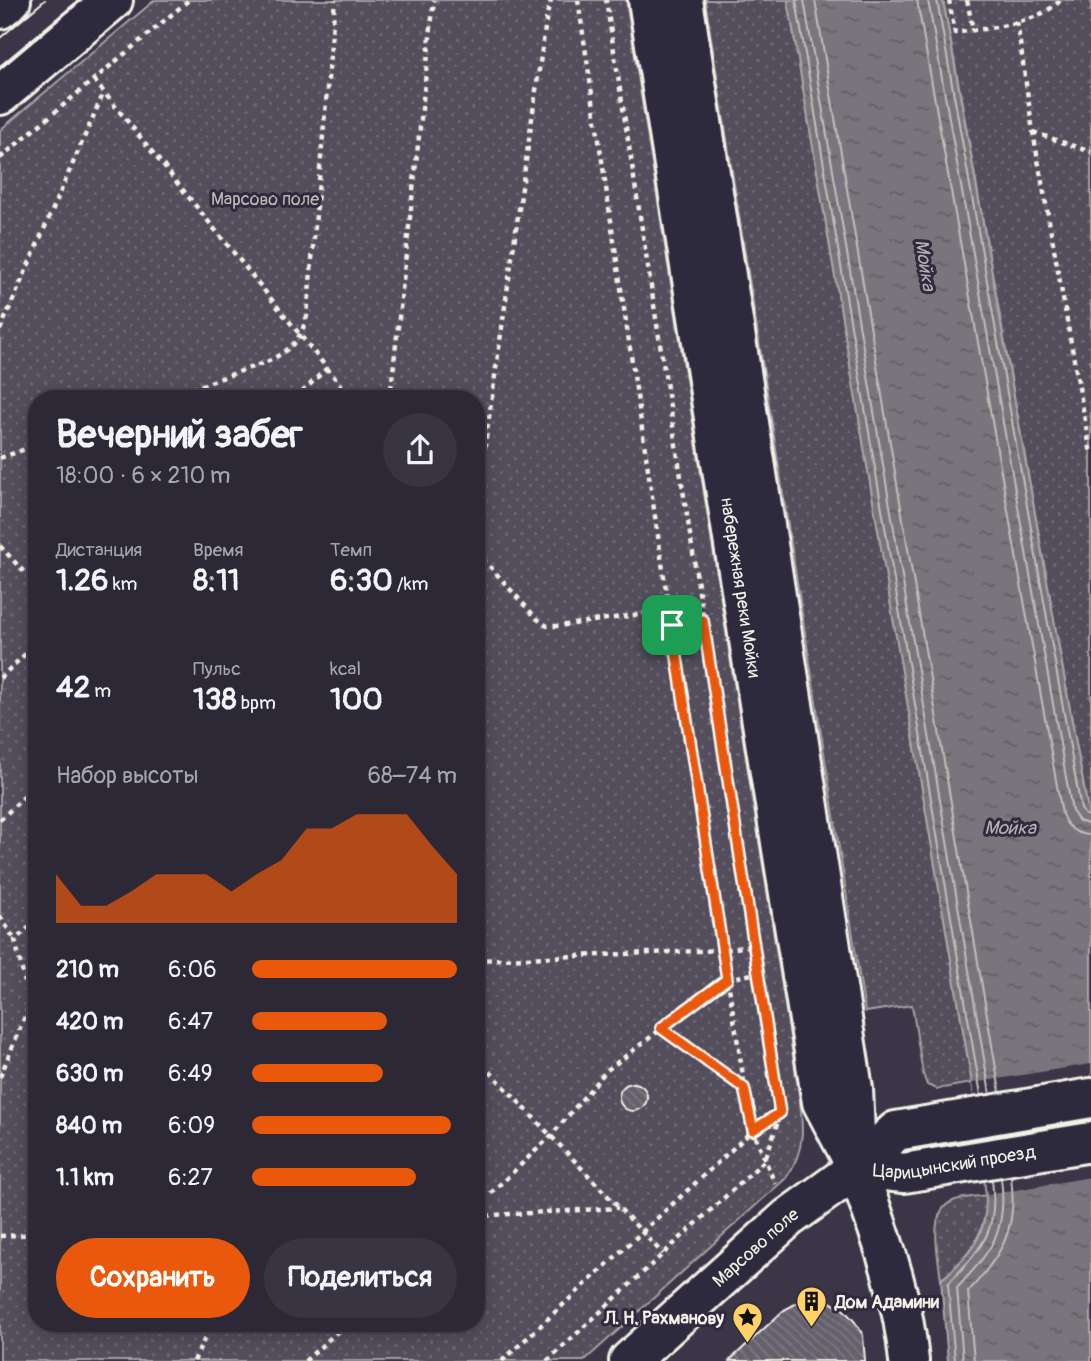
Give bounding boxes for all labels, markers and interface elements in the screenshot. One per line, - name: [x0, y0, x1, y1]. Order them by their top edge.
- park label: Марсово поле: [211, 188, 319, 211]
- water label: Мойка: [909, 238, 941, 294]
- text: Вечерний забег: [56, 411, 303, 459]
- button: share: [383, 413, 457, 487]
- text: 18:00 · 6 × 210 m: [56, 461, 231, 490]
- street label: набережная реки Мойки: [715, 496, 766, 679]
- text: Дистанция: [56, 538, 142, 562]
- text: Время: [193, 538, 244, 562]
- text: Темп: [330, 538, 372, 562]
- text: 1.26: [56, 562, 109, 599]
- text: 8:11: [193, 562, 240, 599]
- text: 6:30: [330, 562, 393, 599]
- text: km: [109, 572, 137, 596]
- text: /km: [393, 572, 428, 596]
- pin: [642, 595, 702, 655]
- icon: arrive: [653, 606, 691, 644]
- text: Пульс: [193, 657, 241, 681]
- text: kcal: [330, 657, 361, 681]
- text: 42: [56, 669, 90, 706]
- text: m: [90, 679, 111, 703]
- text: 138: [193, 681, 237, 718]
- text: 100: [330, 681, 383, 718]
- text: bpm: [237, 691, 276, 715]
- text: Набор высоты: [56, 761, 198, 790]
- text: 68–74 m: [368, 761, 457, 790]
- water label: Мойка: [984, 816, 1037, 840]
- text: 210 m: [56, 955, 119, 984]
- text: 6:06: [168, 955, 217, 984]
- text: 420 m: [56, 1007, 123, 1036]
- text: 6:47: [168, 1007, 213, 1036]
- text: 630 m: [56, 1059, 123, 1088]
- text: 6:49: [168, 1059, 213, 1088]
- text: 840 m: [56, 1111, 122, 1140]
- text: 6:09: [168, 1111, 215, 1140]
- street label: Царицынский проезд: [872, 1140, 1037, 1185]
- text: 1.1 km: [56, 1163, 114, 1192]
- text: 6:27: [168, 1163, 213, 1192]
- street label: Марсово поле: [707, 1203, 803, 1292]
- button: Сохранить: [56, 1238, 250, 1318]
- button: Поделиться: [264, 1238, 457, 1318]
- building icon: Дом Адамини: [795, 1285, 829, 1329]
- place label: Дом Адамини: [834, 1291, 939, 1314]
- place icon: Л. Н. Рахманову: [730, 1301, 764, 1345]
- place label: Л. Н. Рахманову: [603, 1307, 724, 1330]

